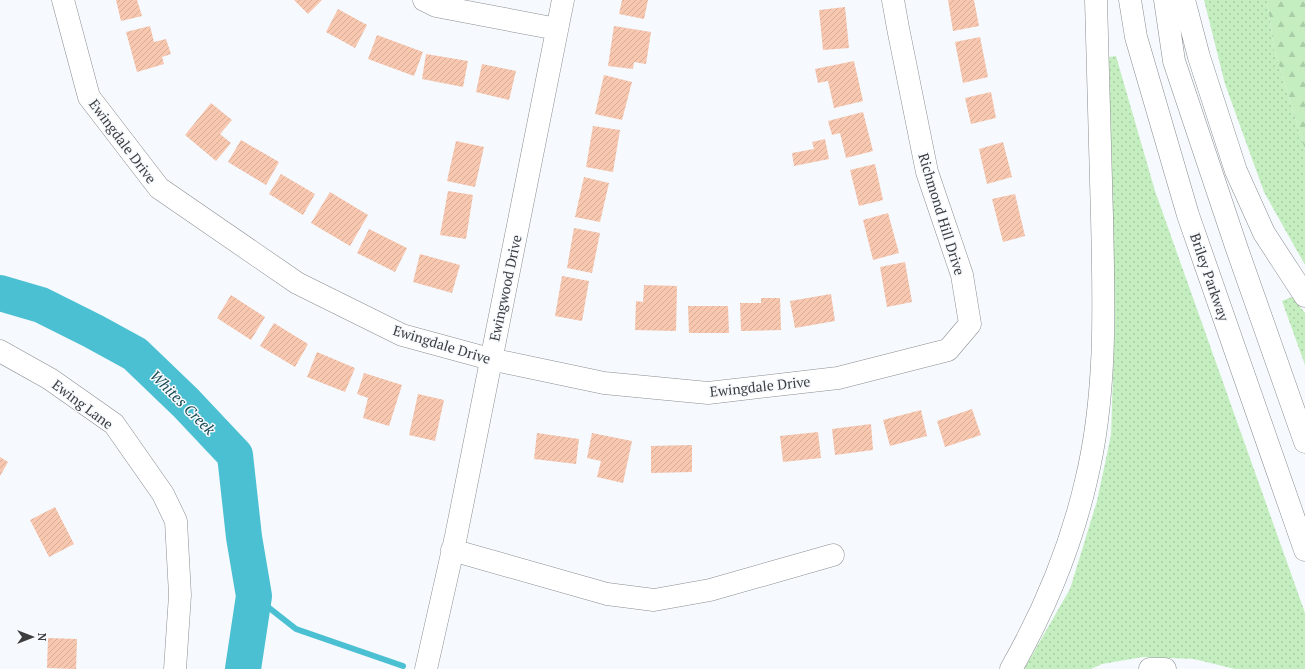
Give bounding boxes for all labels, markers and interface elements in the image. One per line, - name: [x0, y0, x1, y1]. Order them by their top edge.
- street label: Ewingdale Drive: [85, 95, 161, 187]
- street label: Richmond Hill Drive: [914, 151, 970, 277]
- street label: Briley Parkway: [1186, 230, 1234, 324]
- street label: Ewingwood Drive: [484, 233, 526, 343]
- street label: Ewingdale Drive: [391, 320, 493, 368]
- water label: Whites Creek: [146, 365, 220, 439]
- street label: Ewingdale Drive: [709, 371, 811, 401]
- street label: Ewing Lane: [49, 375, 117, 433]
- north arrow: [12, 617, 52, 657]
- text: N: [35, 633, 49, 642]

